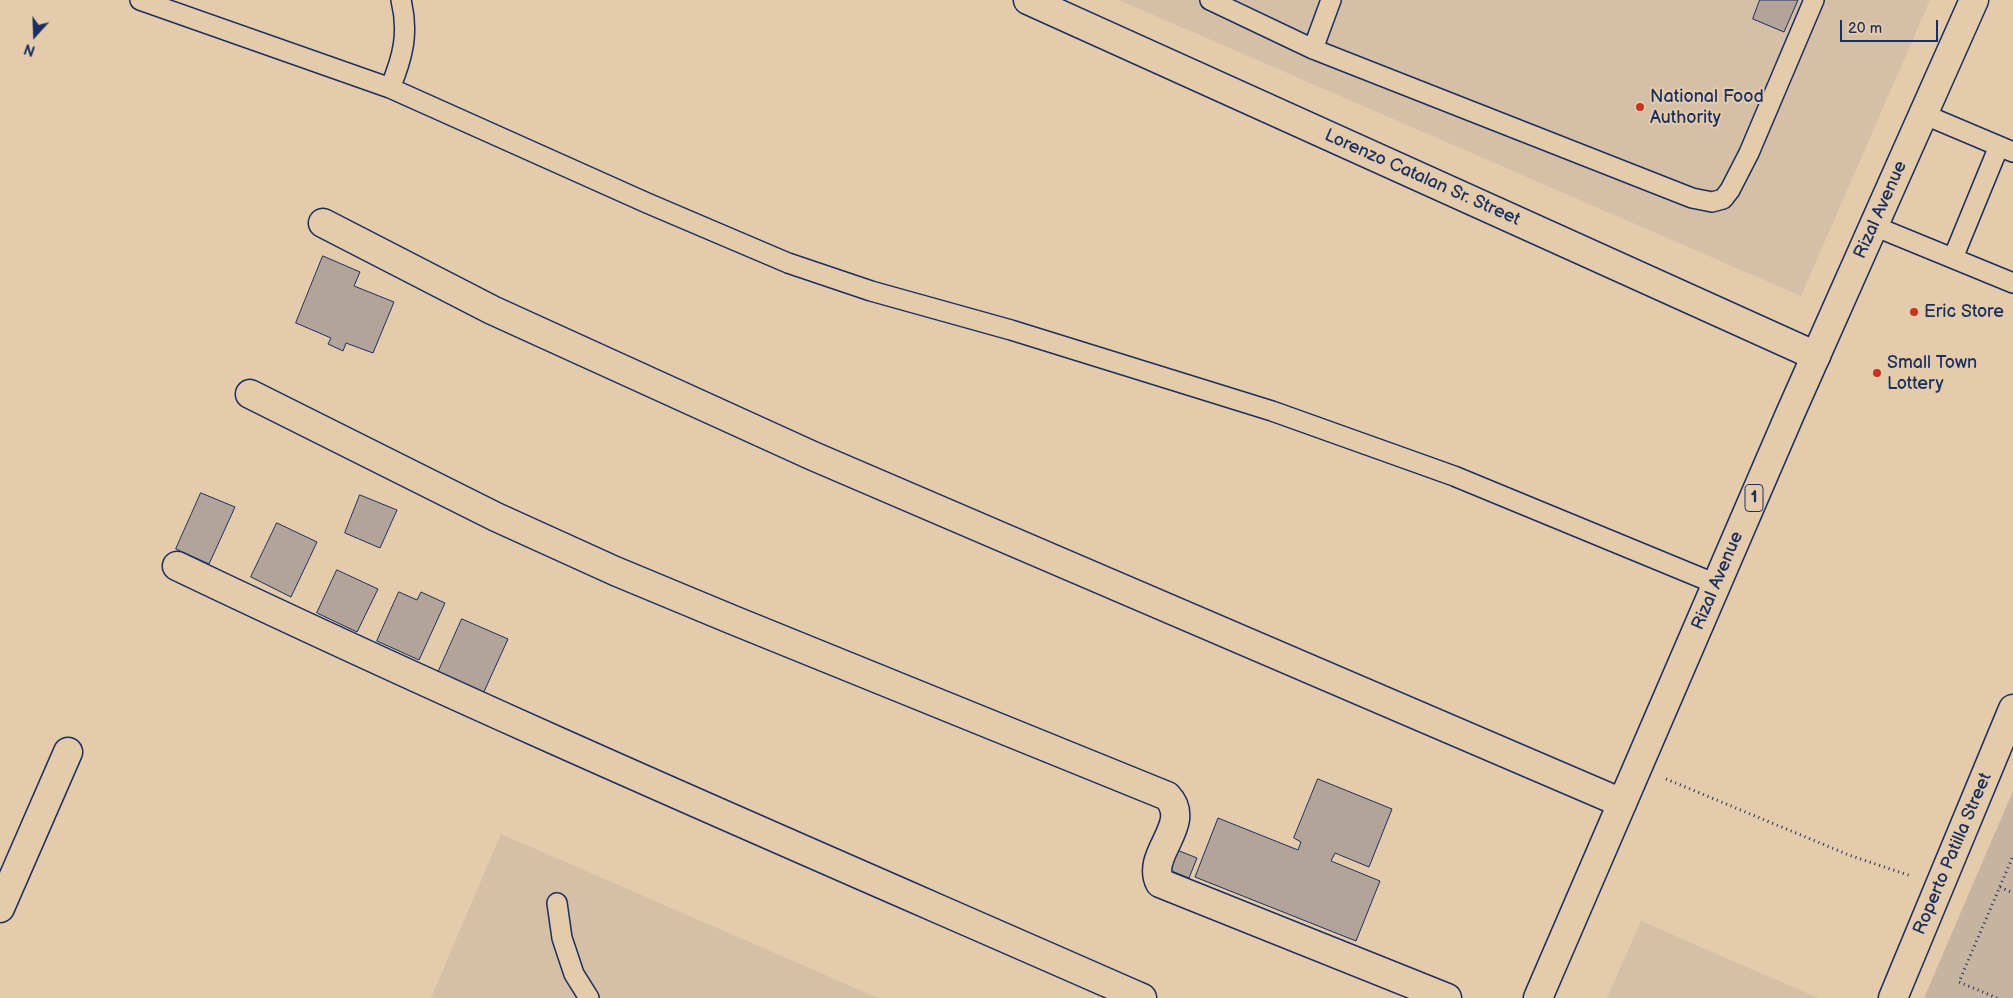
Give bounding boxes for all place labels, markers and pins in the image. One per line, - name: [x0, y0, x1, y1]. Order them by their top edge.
- place label: National Food Authority: [1650, 86, 1764, 128]
- marker: National Food Authority: [1634, 101, 1646, 113]
- place label: Eric Store: [1924, 301, 2004, 323]
- marker: Eric Store: [1908, 306, 1920, 318]
- place label: Small Town Lottery: [1887, 352, 1977, 394]
- marker: Small Town Lottery: [1871, 367, 1883, 379]

